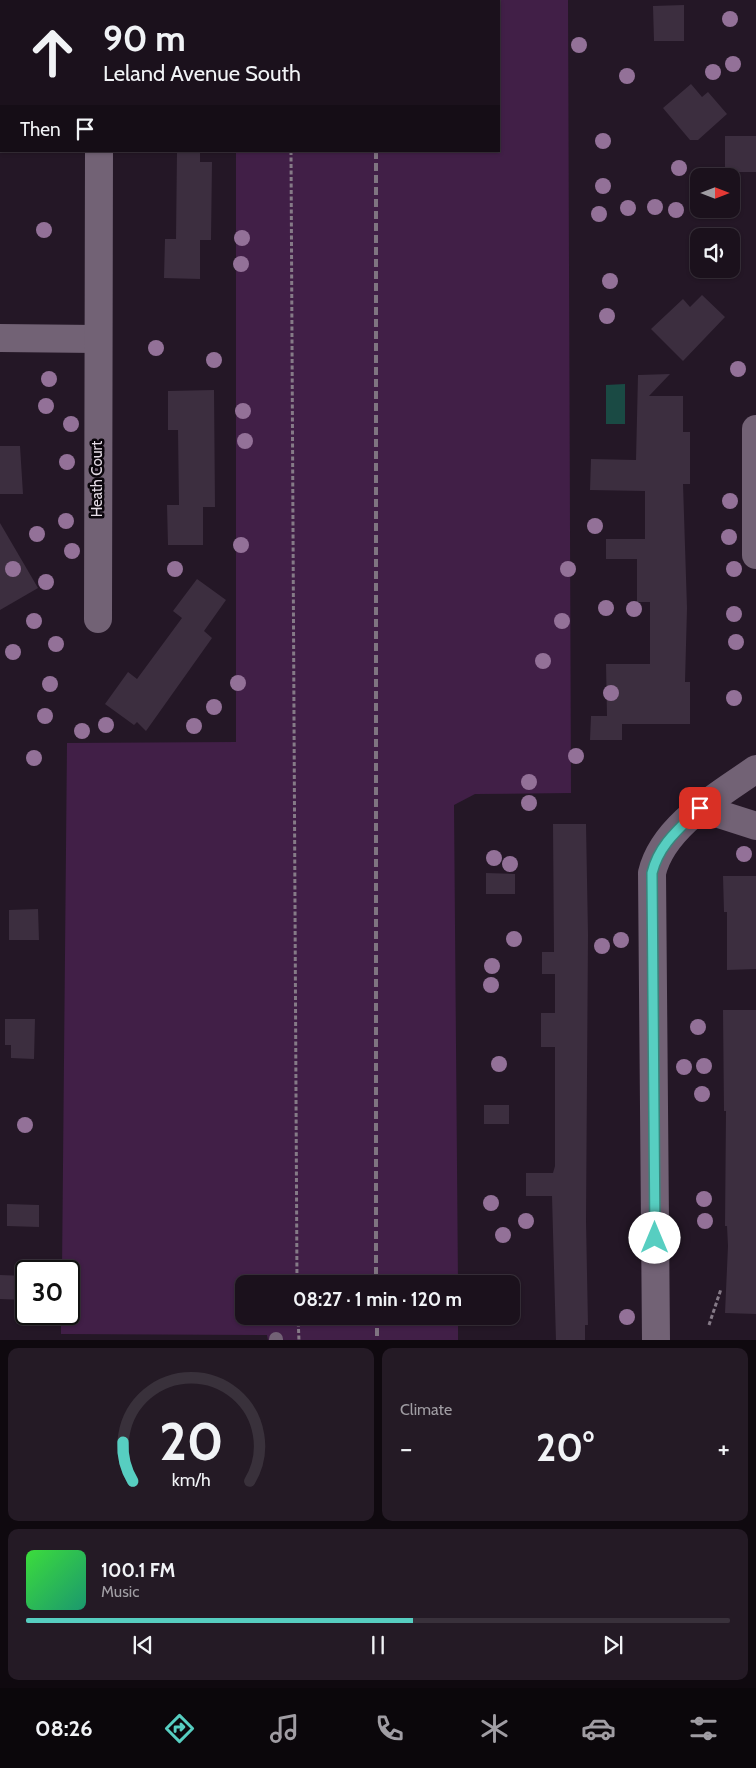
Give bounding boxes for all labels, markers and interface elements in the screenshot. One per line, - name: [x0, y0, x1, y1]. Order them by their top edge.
- text: 90 m: [103, 17, 186, 60]
- icon: ahead: [20, 20, 85, 85]
- text: Leland Avenue South: [103, 60, 301, 87]
- icon: arrive: [71, 115, 99, 143]
- text: Then: [20, 118, 61, 141]
- north arrow: [690, 168, 740, 218]
- map controls: [690, 168, 740, 278]
- button: sound: [690, 228, 740, 278]
- street label: Heath Court: [88, 441, 106, 517]
- pin: [679, 787, 721, 829]
- icon: arrive: [686, 794, 714, 822]
- position arrow: [628, 1211, 680, 1263]
- speed limit sign: 30: [15, 1260, 80, 1325]
- text: 08:27 · 1 min · 120 m: [293, 1288, 462, 1311]
- text: Climate: [400, 1400, 452, 1419]
- text: 20: [159, 1410, 223, 1473]
- text: 20°: [536, 1424, 594, 1471]
- text: −: [400, 1431, 412, 1465]
- text: +: [718, 1431, 730, 1465]
- text: km/h: [171, 1469, 211, 1490]
- text: 100.1 FM: [101, 1559, 175, 1582]
- text: Music: [101, 1582, 139, 1601]
- icon: previous: [129, 1631, 157, 1659]
- icon: pause: [364, 1631, 392, 1659]
- icon: next: [599, 1631, 627, 1659]
- icon: directions: [162, 1711, 197, 1746]
- icon: music: [267, 1711, 302, 1746]
- icon: phone: [372, 1711, 407, 1746]
- icon: climate: [477, 1711, 512, 1746]
- icon: car: [581, 1711, 616, 1746]
- icon: filters: [686, 1711, 721, 1746]
- text: 08:26: [35, 1715, 93, 1742]

